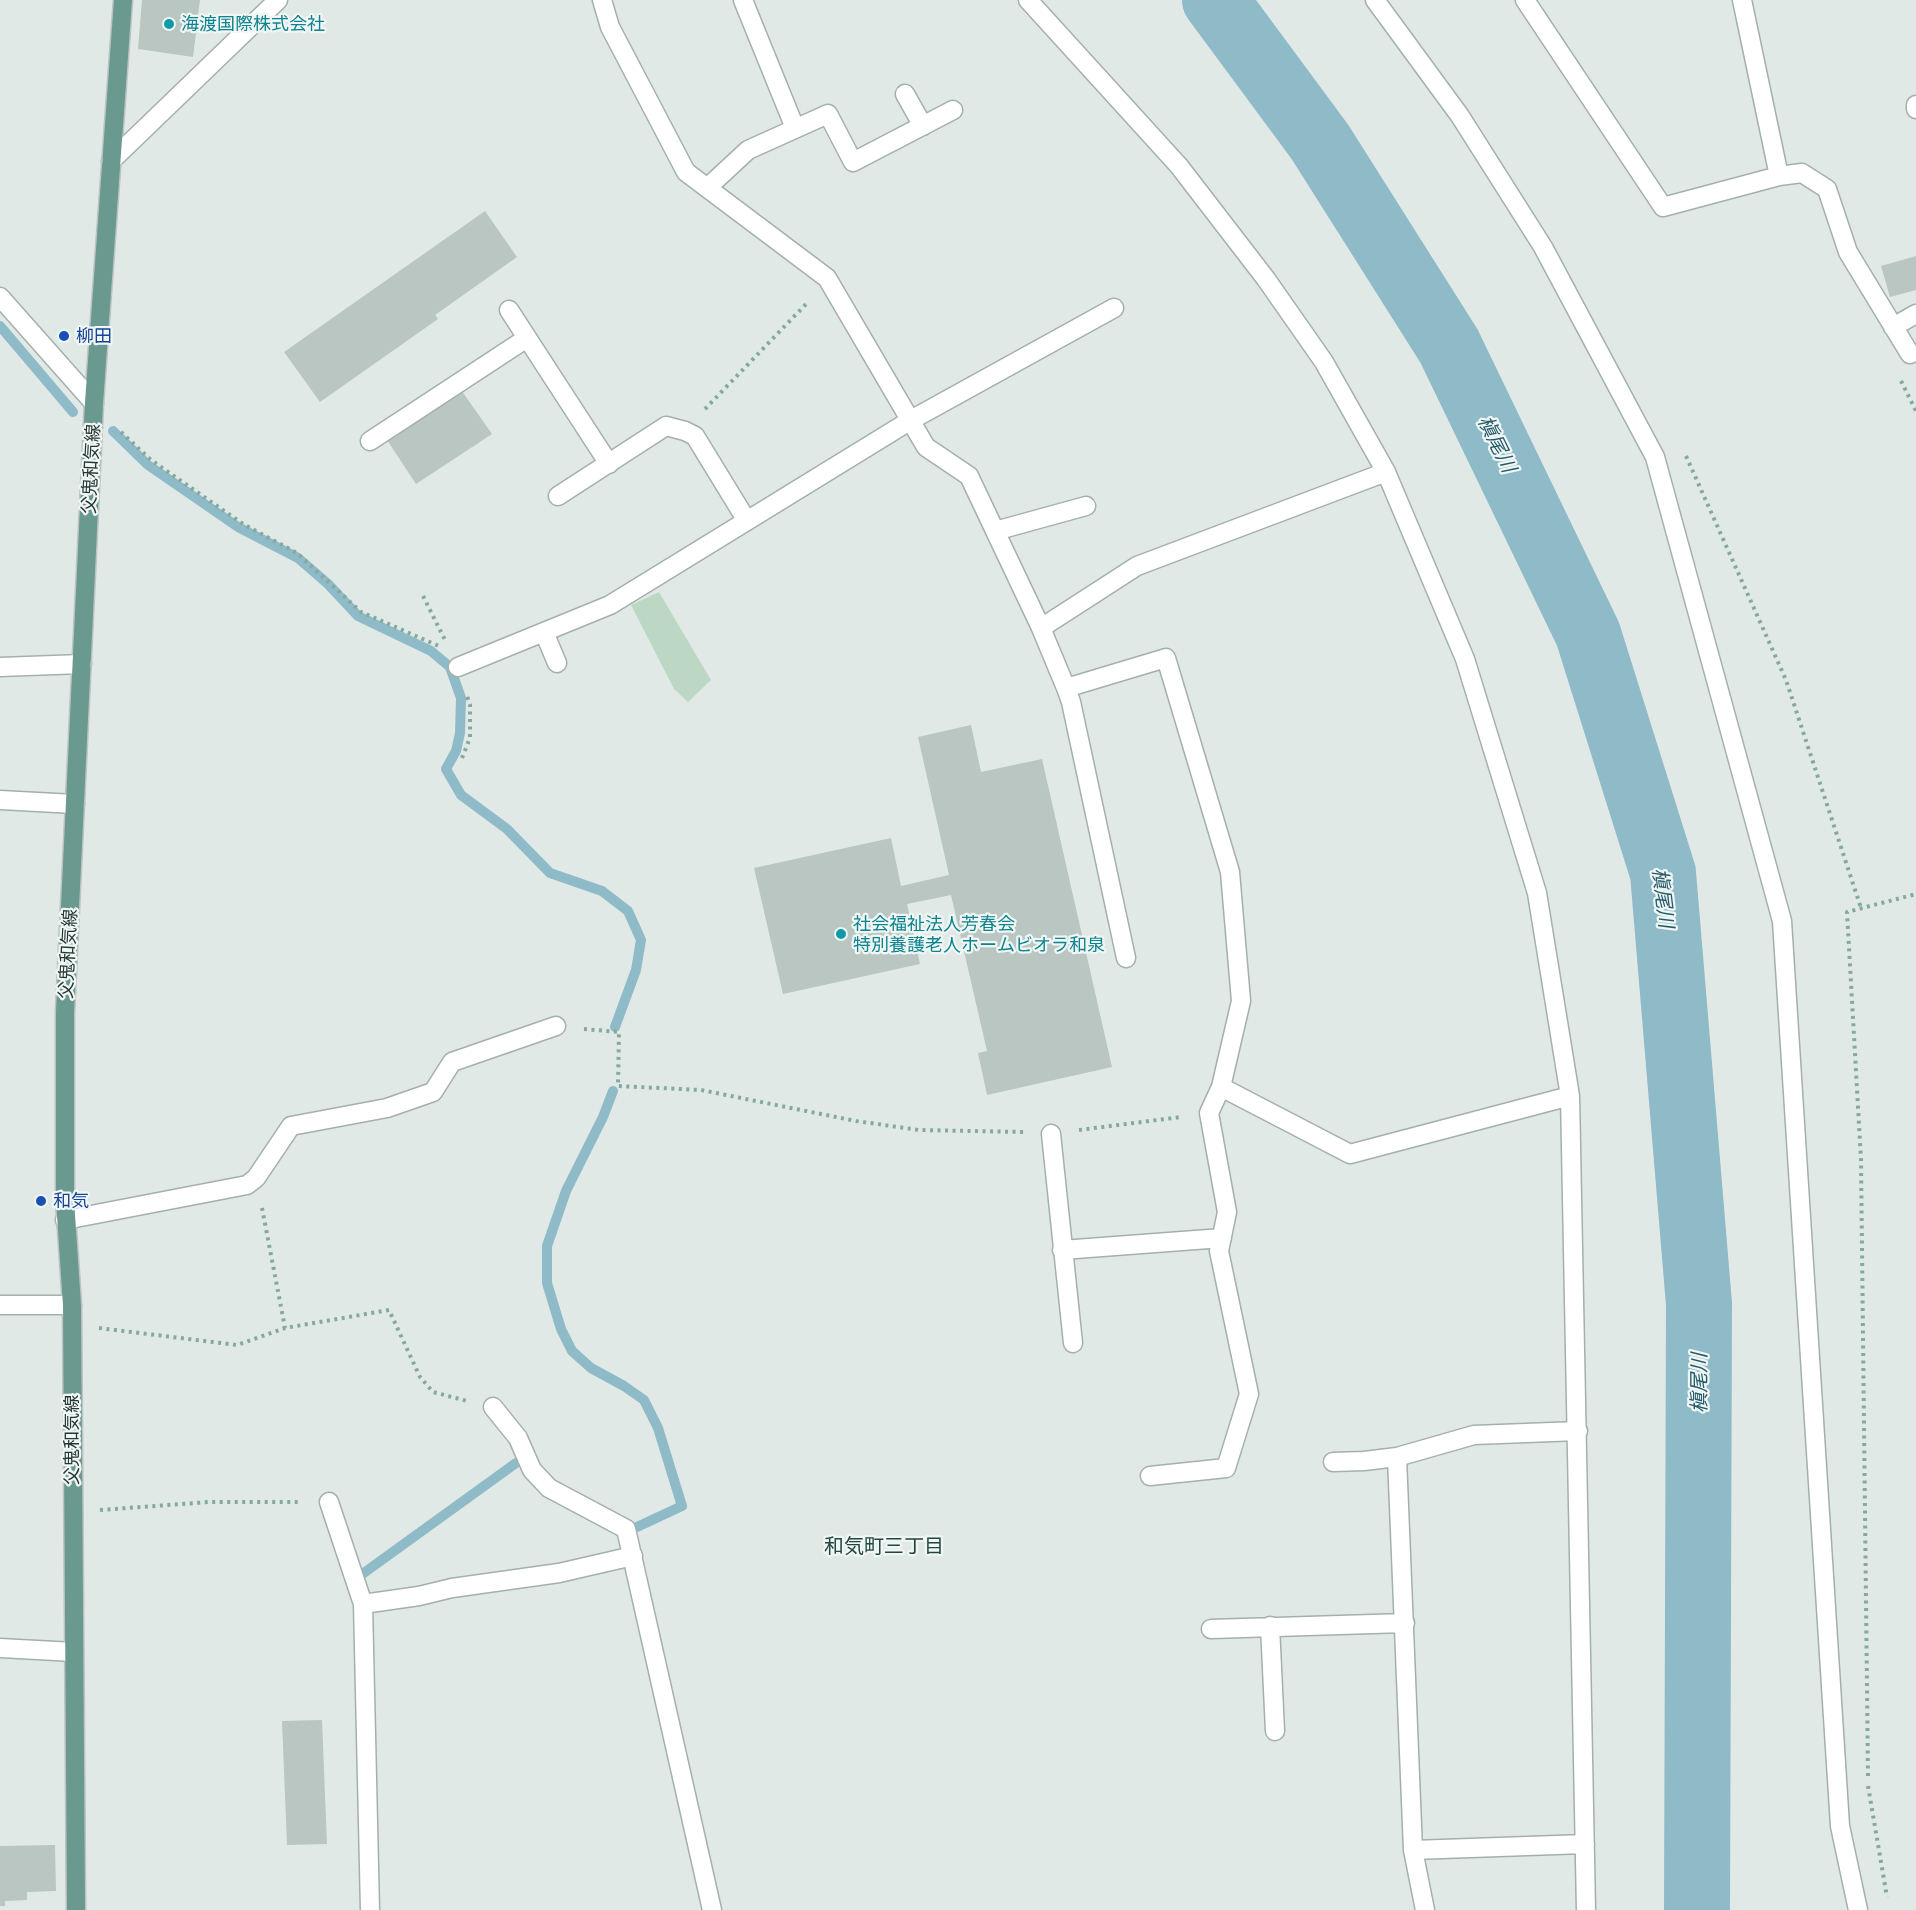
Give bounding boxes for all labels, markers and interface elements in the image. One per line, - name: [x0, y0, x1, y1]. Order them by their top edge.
- place label: 海渡国際株式会社: [181, 13, 325, 35]
- marker: 海渡国際株式会社: [162, 17, 176, 31]
- place label: 柳田: [76, 325, 112, 347]
- marker: 柳田: [57, 329, 71, 343]
- water label: 槇尾川: [1473, 412, 1521, 476]
- street label: 父鬼和気線: [78, 423, 104, 515]
- water label: 槇尾川: [1647, 867, 1679, 929]
- street label: 父鬼和気線: [55, 908, 81, 1000]
- place label: 社会福祉法人芳春会 特別養護老人ホームビオラ和泉: [853, 913, 1105, 956]
- marker: 社会福祉法人芳春会 特別養護老人ホームビオラ和泉: [834, 927, 848, 941]
- place label: 和気: [53, 1190, 89, 1212]
- marker: 和気: [34, 1194, 48, 1208]
- water label: 槇尾川: [1687, 1353, 1711, 1413]
- street label: 父鬼和気線: [61, 1395, 83, 1485]
- district label: 和気町三丁目: [824, 1534, 944, 1558]

